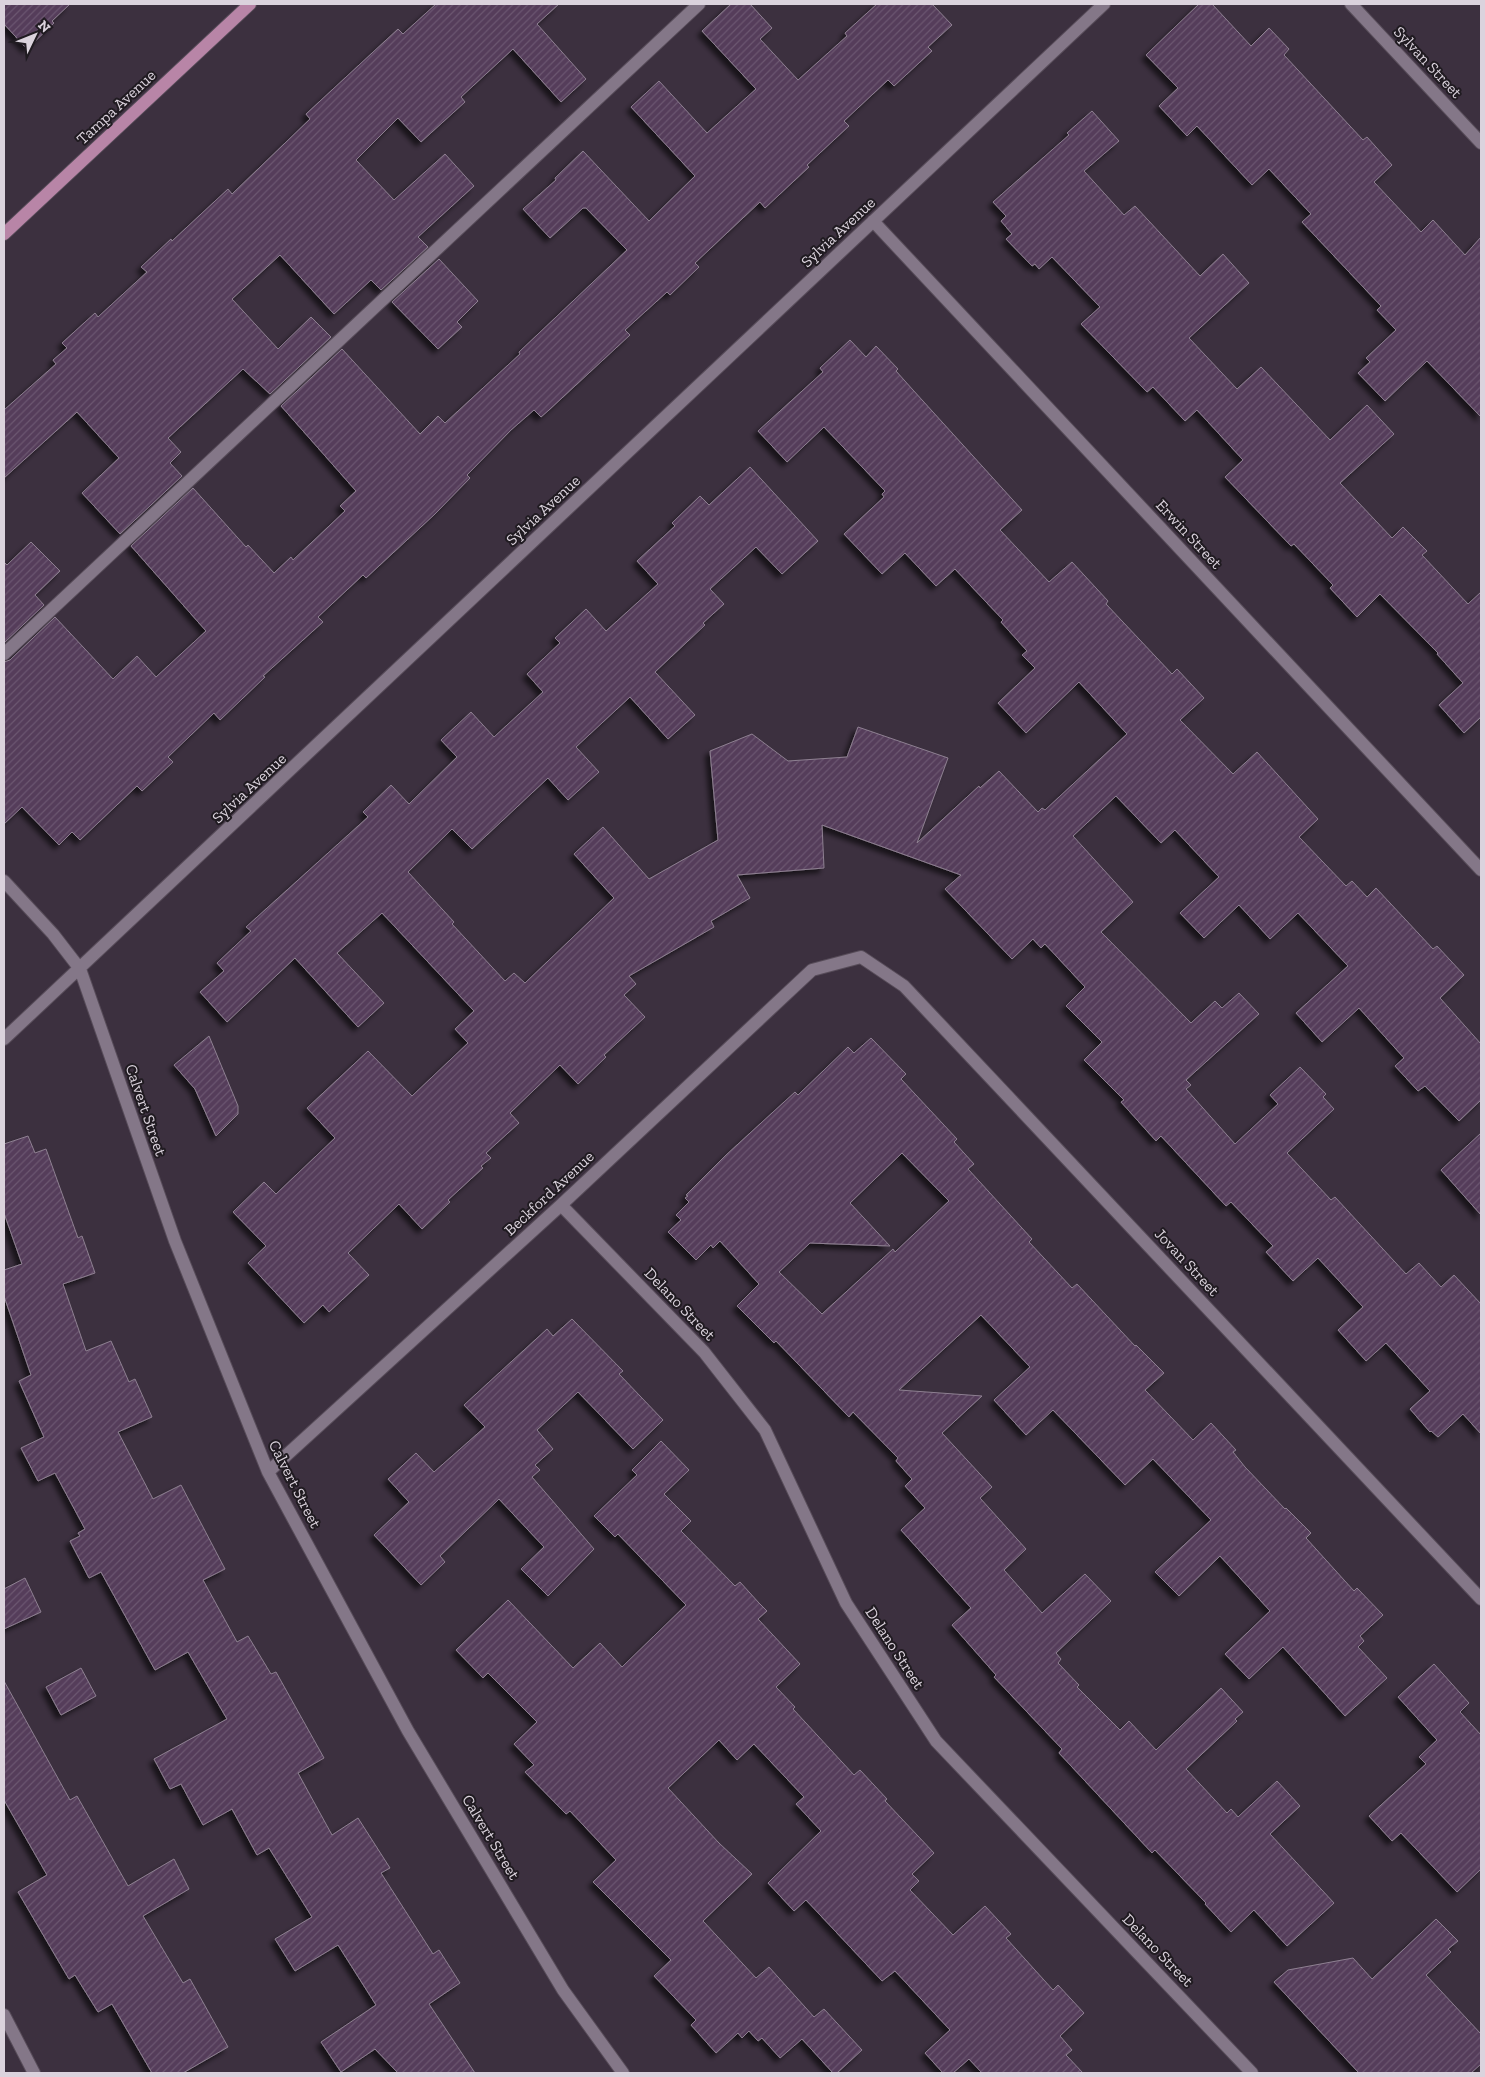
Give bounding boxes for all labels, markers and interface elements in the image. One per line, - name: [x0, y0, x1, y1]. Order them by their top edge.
- north arrow: [10, 10, 60, 60]
- text: N: [34, 17, 54, 36]
- street label: Sylvan Street: [1390, 22, 1466, 102]
- street label: Tampa Avenue: [72, 65, 160, 149]
- street label: Sylvia Avenue: [797, 193, 879, 271]
- street label: Sylvia Avenue: [502, 471, 584, 549]
- street label: Erwin Street: [1152, 495, 1226, 573]
- street label: Sylvia Avenue: [208, 749, 290, 827]
- street label: Calvert Street: [121, 1062, 171, 1159]
- street label: Beckford Avenue: [500, 1147, 598, 1239]
- street label: Jovan Street: [1151, 1224, 1223, 1300]
- street label: Delano Street: [641, 1264, 720, 1344]
- street label: Calvert Street: [265, 1437, 325, 1531]
- street label: Delano Street: [861, 1603, 929, 1693]
- street label: Calvert Street: [458, 1791, 524, 1883]
- street label: Delano Street: [1119, 1910, 1198, 1990]

